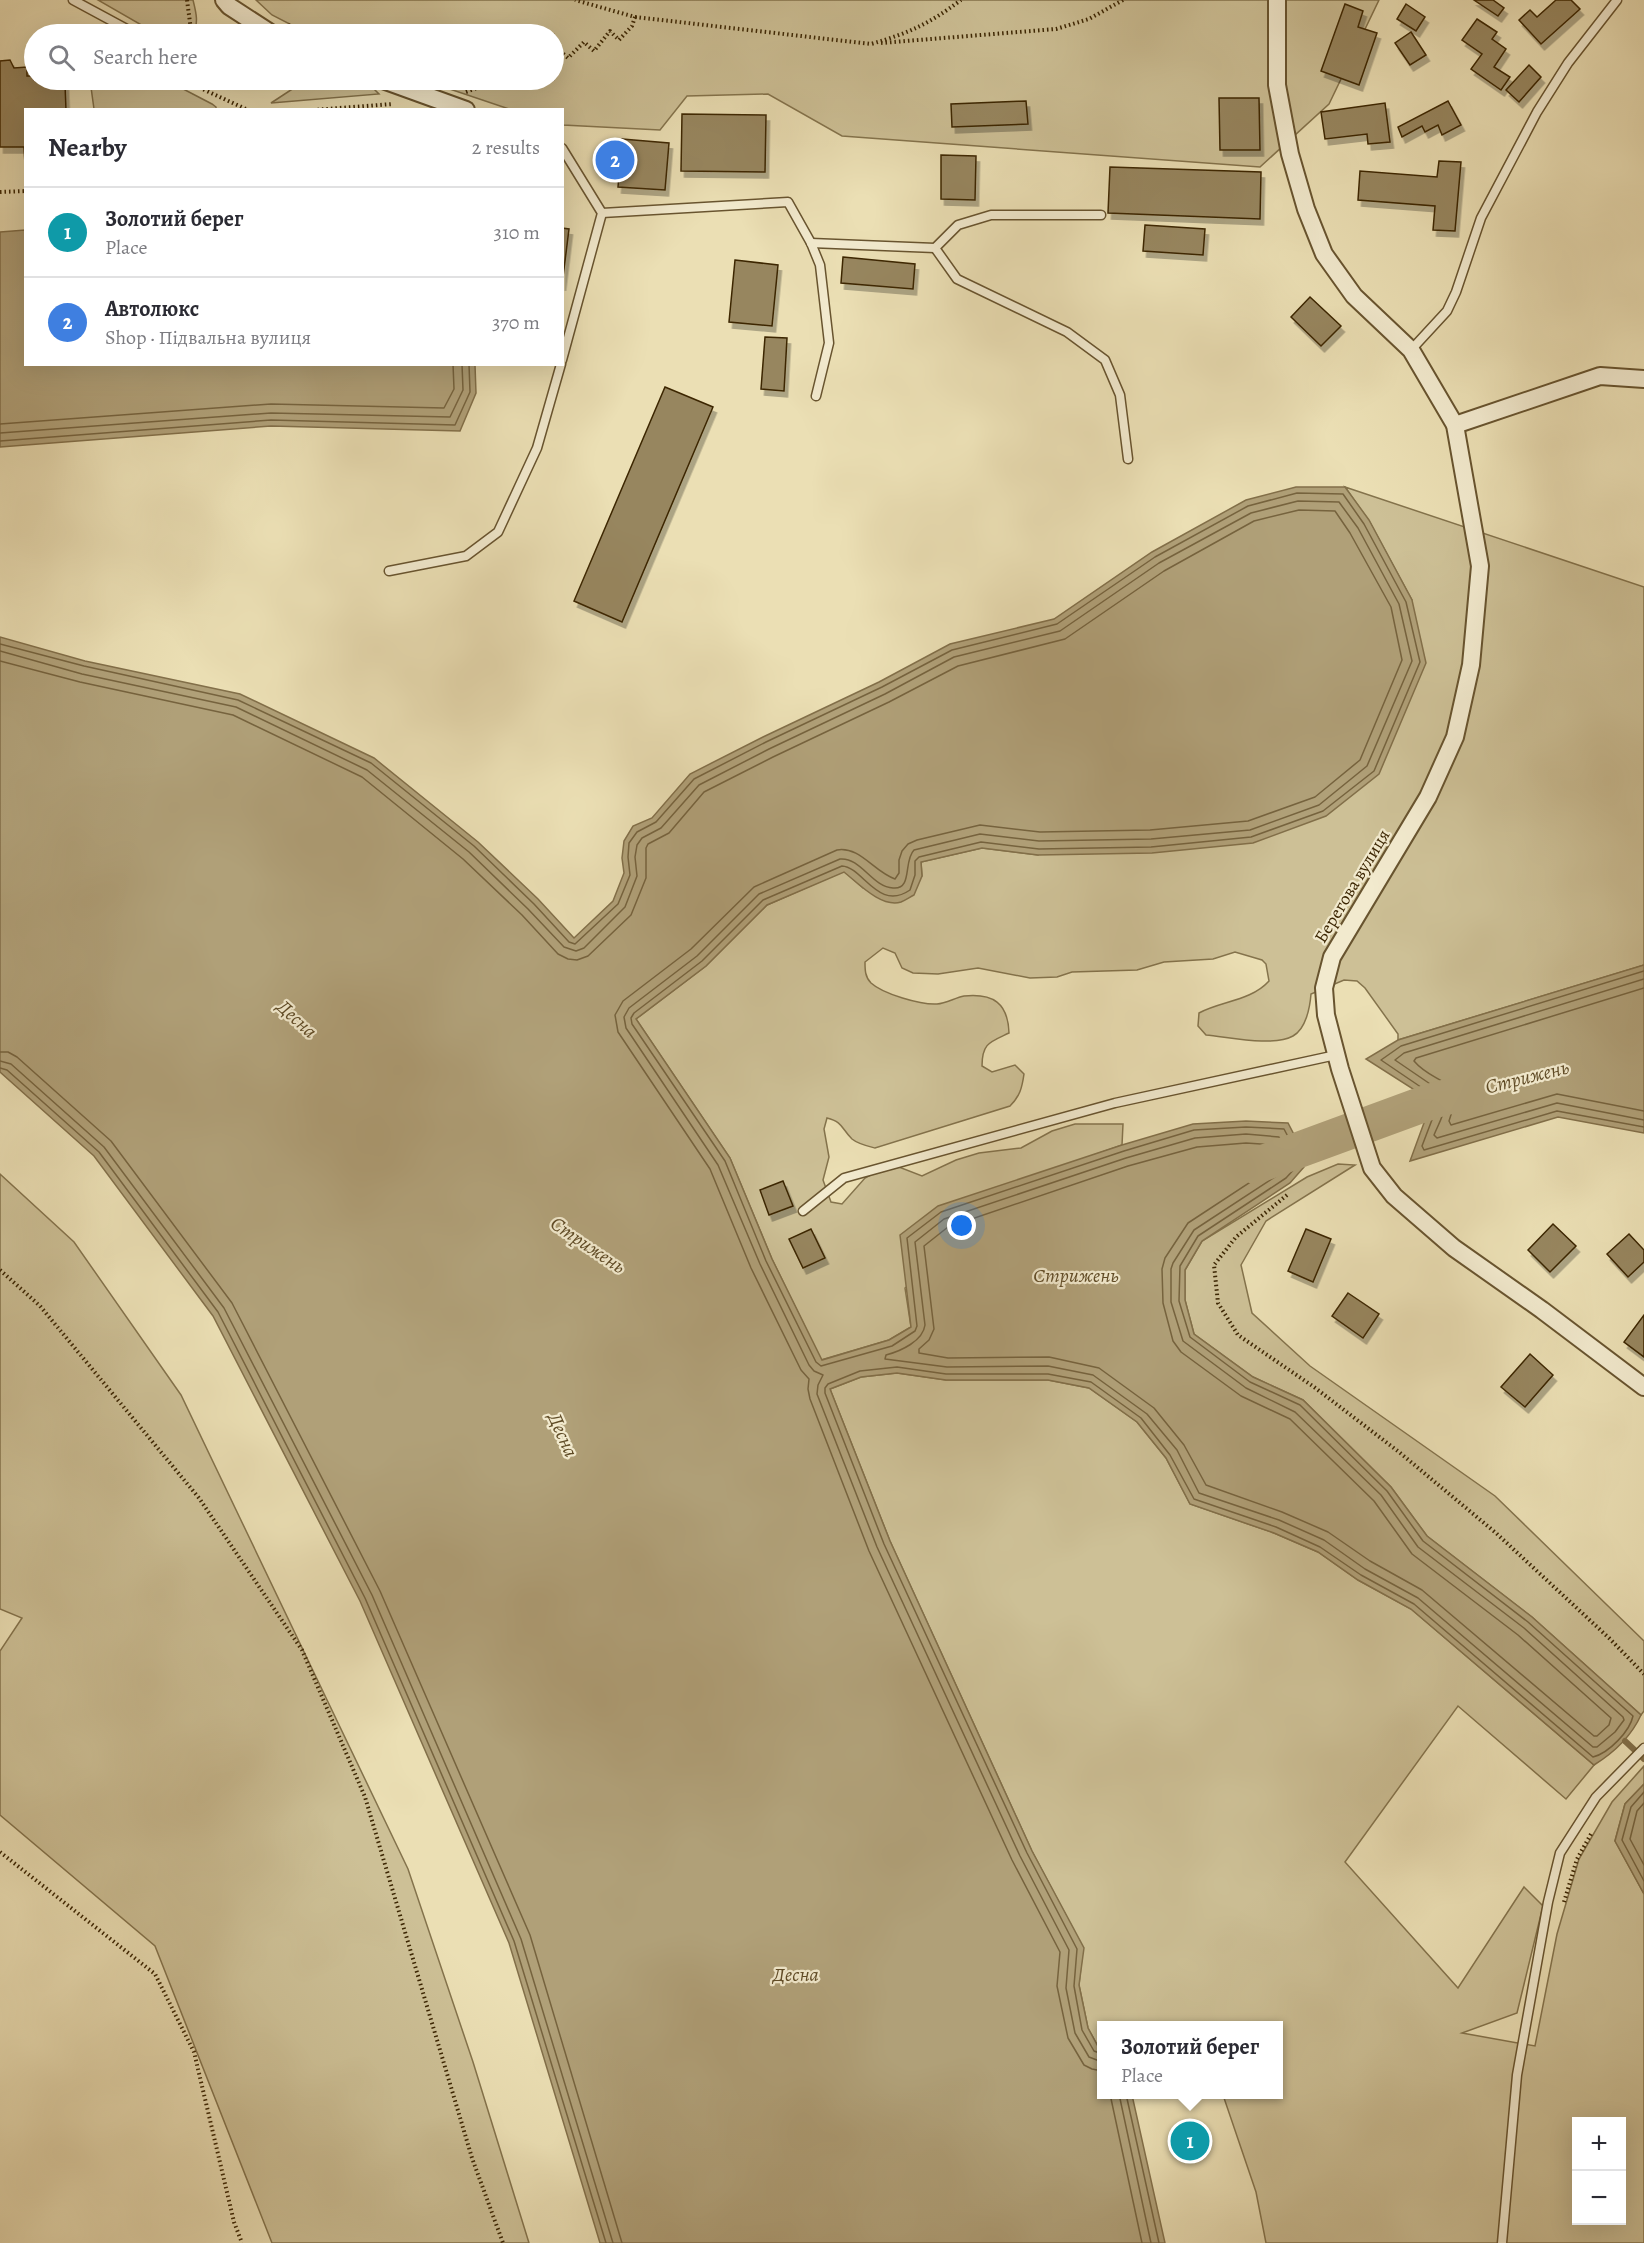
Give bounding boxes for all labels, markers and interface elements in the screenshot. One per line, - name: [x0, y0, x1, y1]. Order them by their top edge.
- search box: [24, 24, 564, 90]
- icon: search: [45, 41, 78, 74]
- text: Search here: [93, 42, 198, 72]
- text: Nearby: [48, 130, 127, 165]
- text: 2 results: [472, 134, 540, 161]
- pin: 2: [596, 138, 634, 182]
- text: Золотий берег: [105, 204, 244, 234]
- text: 1: [64, 219, 71, 246]
- text: 310 m: [494, 219, 540, 246]
- text: Place: [105, 234, 147, 261]
- text: Автолюкс: [105, 294, 199, 324]
- text: 2: [63, 309, 72, 336]
- text: 370 m: [492, 309, 540, 336]
- text: Shop · Підвальна вулиця: [105, 324, 311, 351]
- street label: Берегова вулиця: [1309, 825, 1395, 947]
- water label: Десна: [269, 992, 323, 1044]
- water label: Стрижень: [1482, 1054, 1572, 1100]
- water label: Стрижень: [545, 1210, 631, 1280]
- your location: [947, 1211, 976, 1240]
- water label: Стрижень: [1033, 1262, 1119, 1289]
- water label: Десна: [541, 1407, 585, 1461]
- water label: Десна: [771, 1961, 819, 1988]
- popup: [1097, 2021, 1283, 2099]
- text: Золотий берег: [1121, 2032, 1259, 2062]
- text: Place: [1121, 2062, 1163, 2089]
- map controls: [1572, 2117, 1626, 2225]
- button: +: [1572, 2117, 1626, 2171]
- pin: 1: [1170, 2118, 1210, 2164]
- button: −: [1572, 2171, 1626, 2225]

